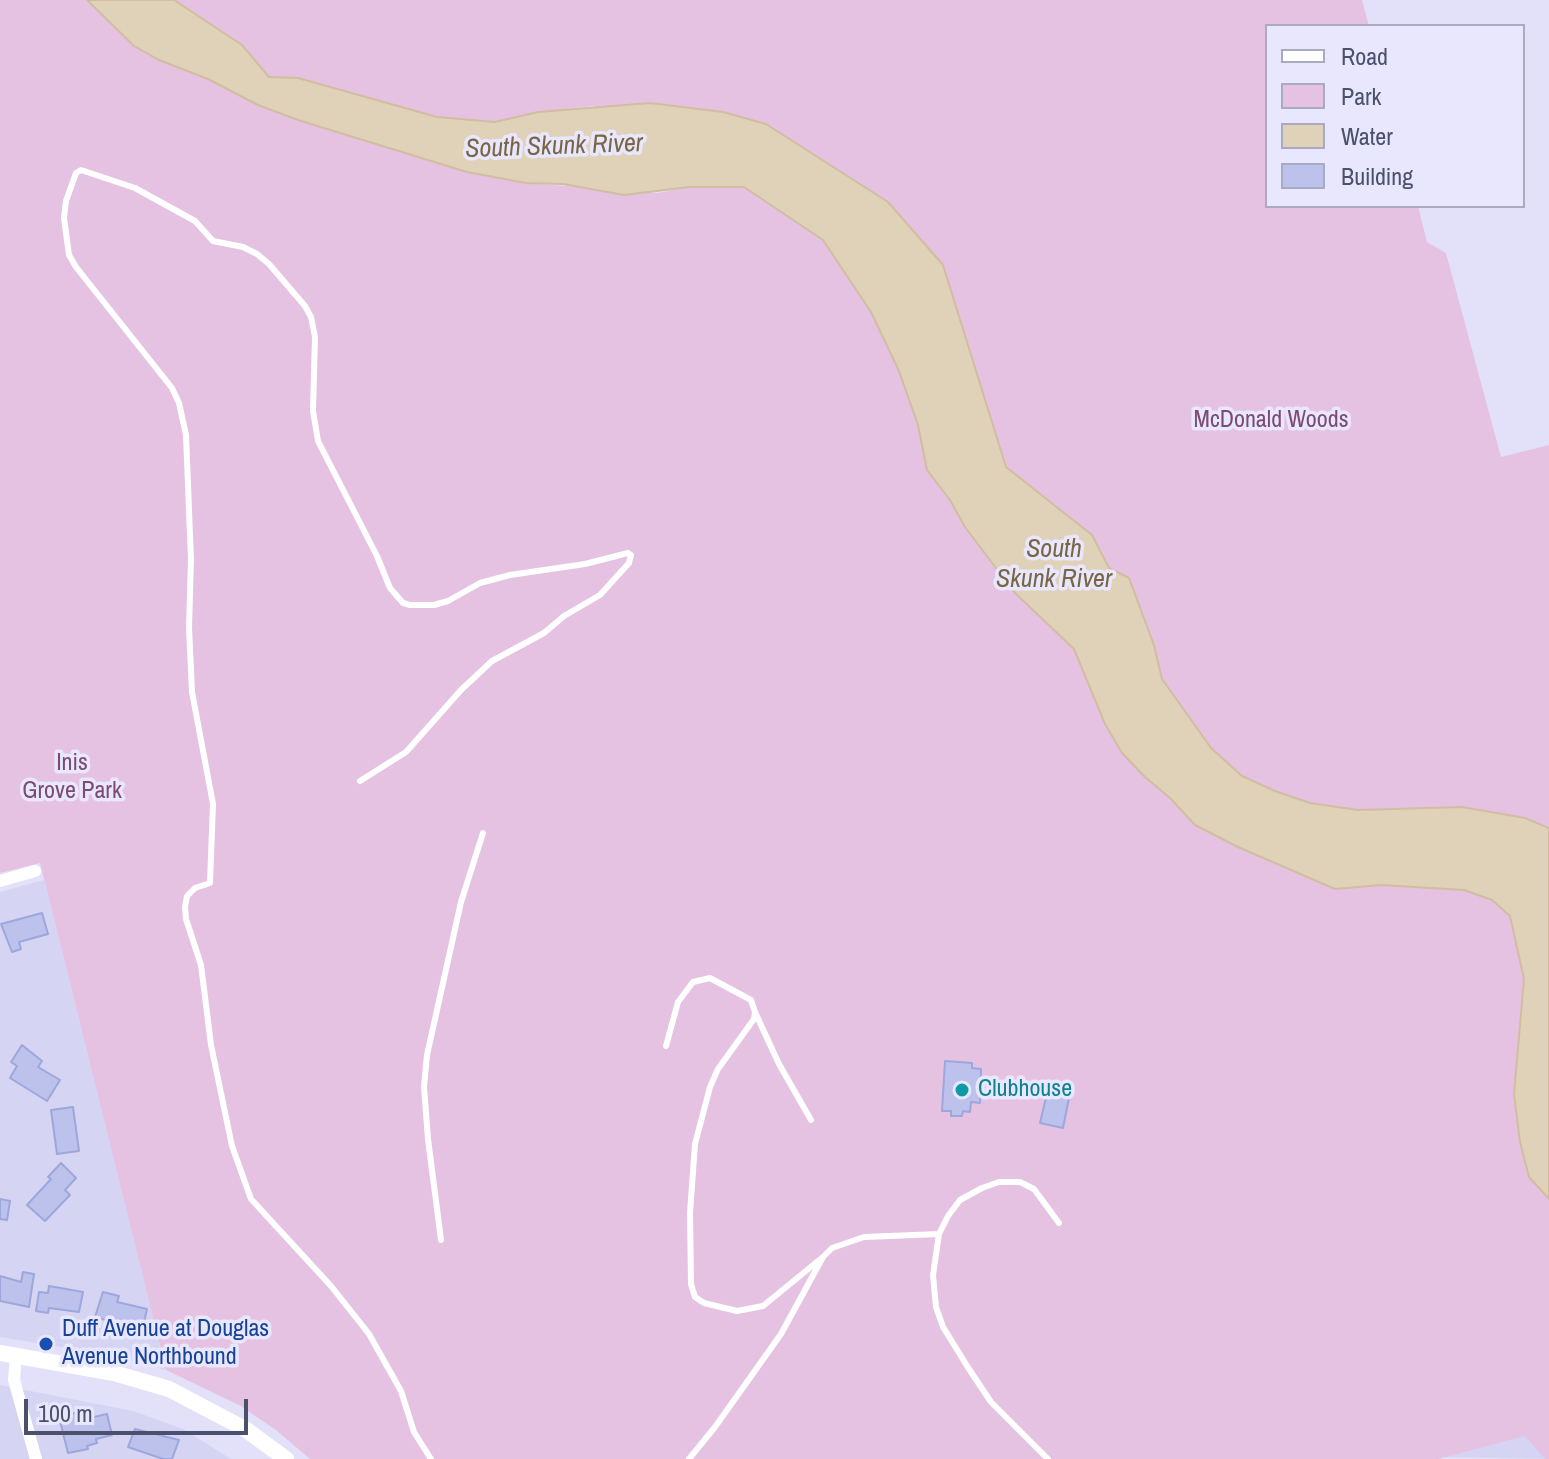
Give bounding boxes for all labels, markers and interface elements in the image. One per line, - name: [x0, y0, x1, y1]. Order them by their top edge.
- legend: [1265, 24, 1525, 208]
- text: Road: [1341, 40, 1388, 72]
- text: Park: [1341, 80, 1381, 112]
- text: Water: [1341, 120, 1393, 152]
- water label: South Skunk River: [465, 128, 643, 166]
- text: Building: [1341, 160, 1413, 192]
- park label: McDonald Woods: [1194, 407, 1348, 435]
- water label: South Skunk River: [996, 534, 1112, 596]
- park label: Inis Grove Park: [22, 750, 122, 806]
- place label: Clubhouse: [978, 1076, 1072, 1104]
- marker: Clubhouse: [953, 1081, 971, 1099]
- place label: Duff Avenue at Douglas Avenue Northbound: [62, 1316, 269, 1372]
- marker: Duff Avenue at Douglas Avenue Northbound: [37, 1335, 55, 1353]
- scale bar: [28, 1383, 252, 1433]
- text: 100 m: [38, 1397, 93, 1429]

